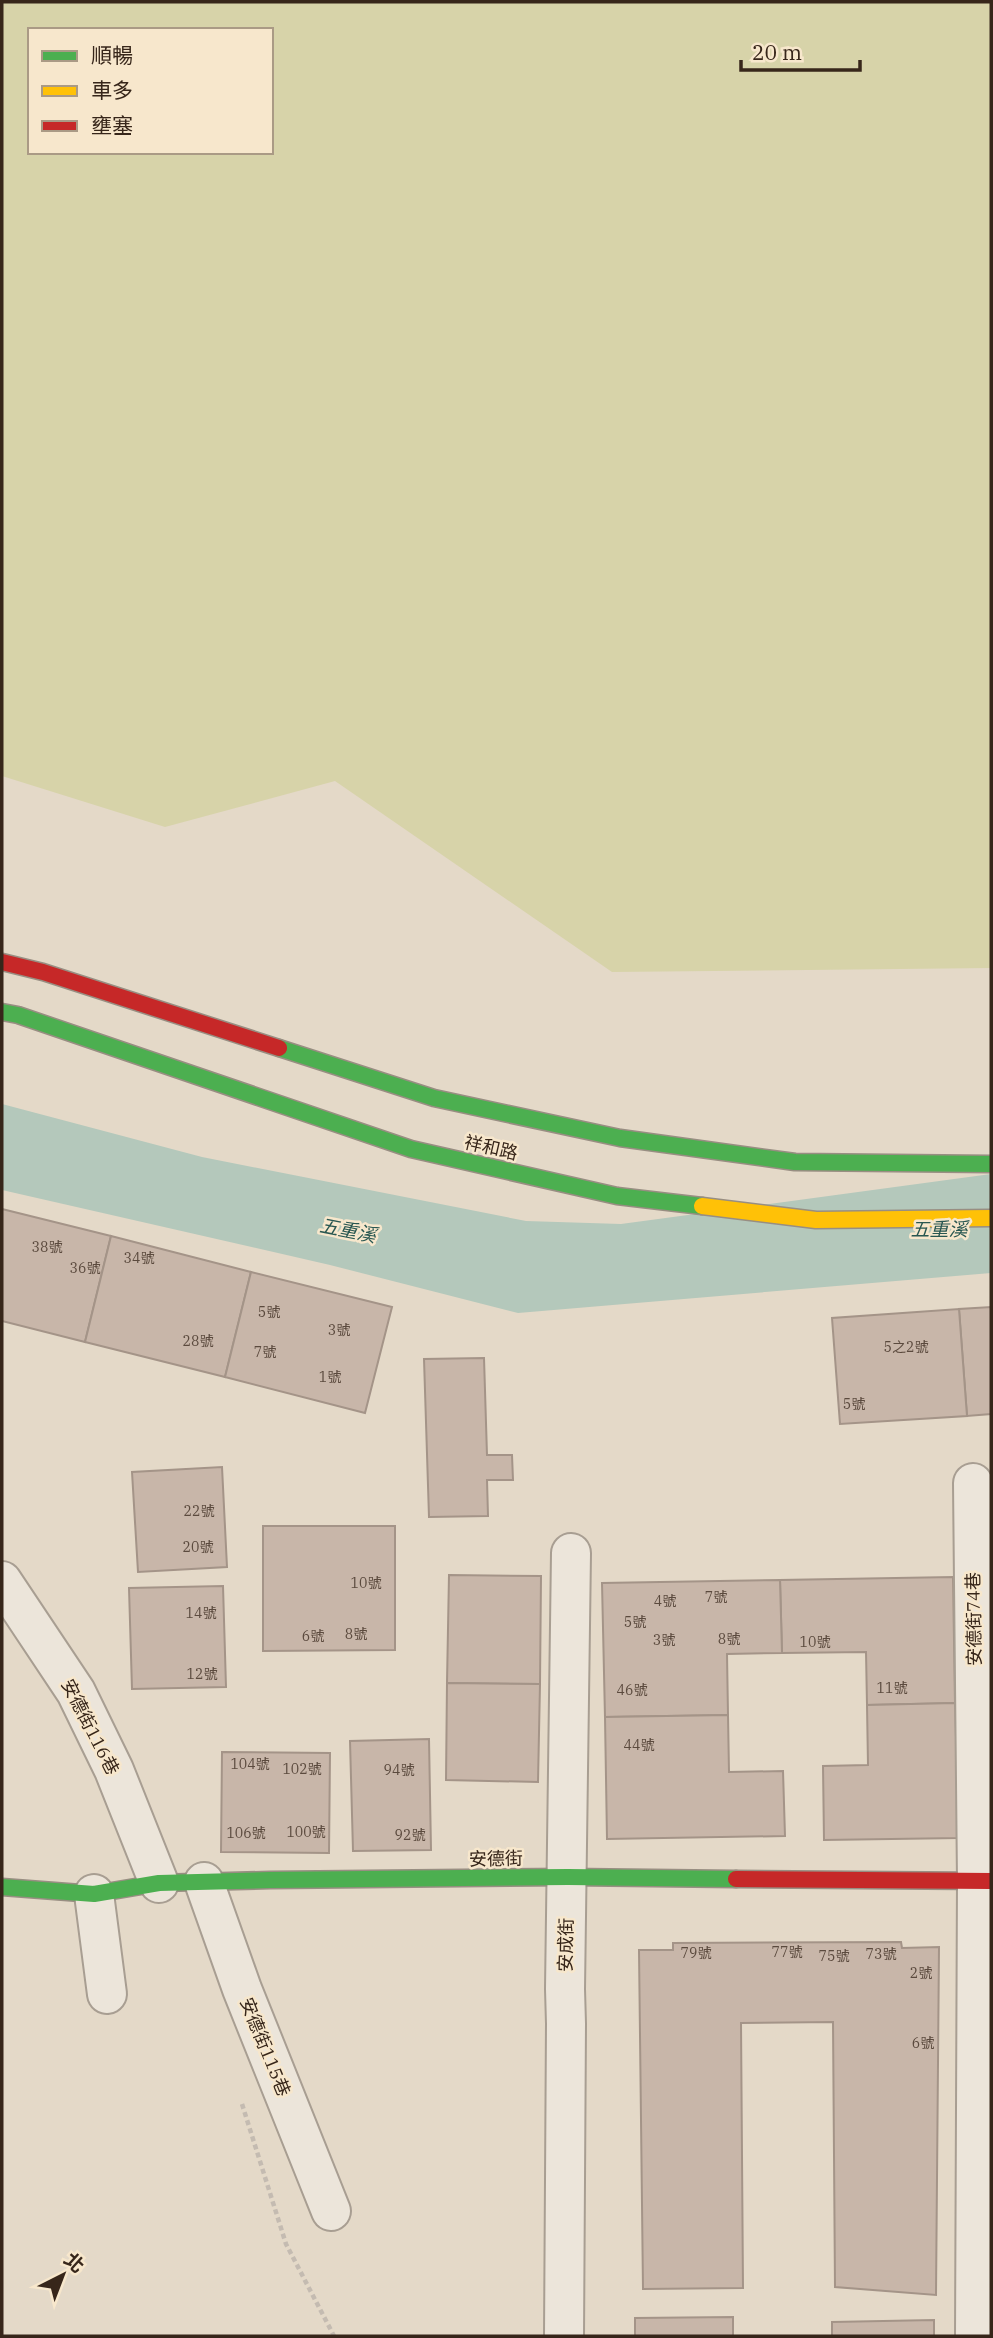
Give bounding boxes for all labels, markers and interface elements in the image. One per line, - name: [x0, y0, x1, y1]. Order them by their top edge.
- legend: [28, 28, 273, 154]
- scale bar: [741, 28, 860, 72]
- text: 20 m: [752, 38, 802, 66]
- text: 順暢: [91, 41, 133, 69]
- text: 車多: [91, 76, 133, 104]
- text: 壅塞: [91, 111, 133, 139]
- street label: 祥和路: [462, 1130, 520, 1165]
- water label: 五重溪: [318, 1213, 381, 1248]
- water label: 五重溪: [910, 1217, 970, 1241]
- house number: 38號: [32, 1238, 62, 1256]
- house number: 34號: [124, 1249, 154, 1267]
- house number: 36號: [70, 1259, 100, 1277]
- house number: 5號: [258, 1303, 280, 1321]
- house number: 3號: [328, 1321, 350, 1339]
- house number: 28號: [183, 1332, 213, 1350]
- house number: 5之2號: [884, 1338, 928, 1356]
- house number: 7號: [254, 1343, 276, 1361]
- house number: 1號: [319, 1368, 341, 1386]
- house number: 5號: [843, 1395, 865, 1413]
- house number: 22號: [184, 1502, 214, 1520]
- house number: 20號: [183, 1538, 213, 1556]
- street label: 安德街74巷: [961, 1572, 986, 1666]
- house number: 10號: [351, 1574, 381, 1592]
- house number: 7號: [705, 1588, 727, 1606]
- house number: 4號: [654, 1592, 676, 1610]
- house number: 14號: [186, 1604, 216, 1622]
- house number: 5號: [624, 1613, 646, 1631]
- house number: 8號: [345, 1625, 367, 1643]
- house number: 6號: [302, 1627, 324, 1645]
- house number: 8號: [718, 1630, 740, 1648]
- house number: 3號: [653, 1631, 675, 1649]
- house number: 10號: [800, 1633, 830, 1651]
- house number: 12號: [187, 1665, 217, 1683]
- street label: 安德街116巷: [56, 1675, 124, 1779]
- house number: 11號: [877, 1679, 907, 1697]
- house number: 46號: [617, 1681, 647, 1699]
- house number: 44號: [624, 1736, 654, 1754]
- house number: 104號: [230, 1755, 270, 1773]
- house number: 102號: [282, 1760, 322, 1778]
- house number: 94號: [384, 1761, 414, 1779]
- house number: 100號: [286, 1823, 326, 1841]
- house number: 106號: [226, 1824, 266, 1842]
- house number: 92號: [395, 1826, 425, 1844]
- street label: 安德街: [469, 1847, 523, 1870]
- street label: 安成街: [554, 1918, 577, 1972]
- house number: 77號: [772, 1943, 802, 1961]
- house number: 79號: [681, 1944, 711, 1962]
- house number: 73號: [866, 1945, 896, 1963]
- house number: 75號: [819, 1947, 849, 1965]
- house number: 2號: [910, 1964, 932, 1982]
- street label: 安德街115巷: [235, 1994, 296, 2100]
- house number: 6號: [912, 2034, 934, 2052]
- north arrow: [28, 2240, 98, 2310]
- text: 北: [59, 2247, 89, 2278]

